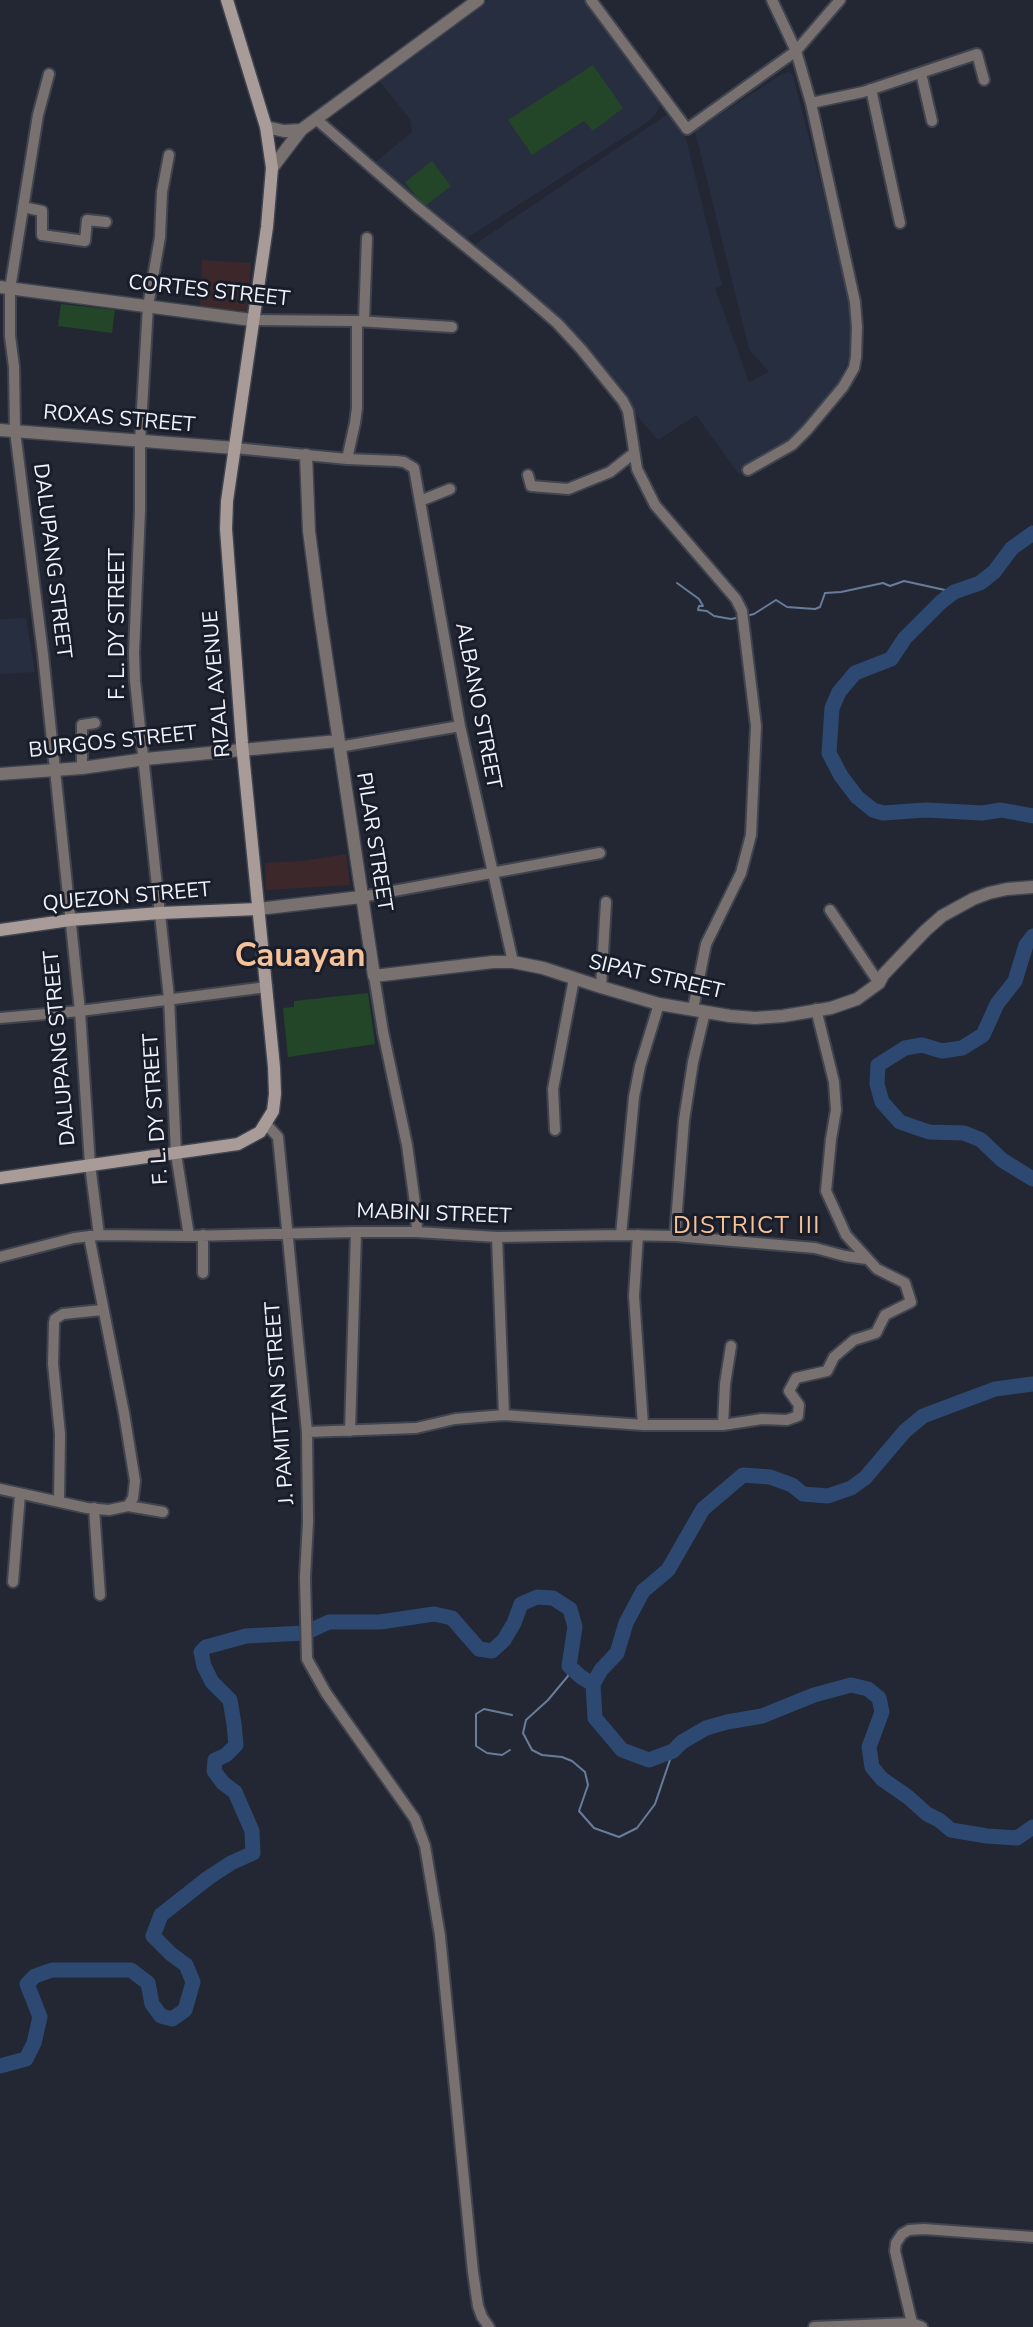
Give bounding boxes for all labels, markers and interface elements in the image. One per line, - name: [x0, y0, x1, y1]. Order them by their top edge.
- street label: CORTES STREET: [127, 271, 291, 313]
- street label: ROXAS STREET: [42, 401, 196, 439]
- street label: DALUPANG STREET: [27, 462, 75, 660]
- street label: F. L. DY STREET: [106, 548, 132, 700]
- street label: RIZAL AVENUE: [199, 609, 237, 759]
- street label: ALBANO STREET: [448, 621, 506, 791]
- street label: BURGOS STREET: [28, 722, 198, 764]
- street label: PILAR STREET: [350, 771, 396, 913]
- street label: QUEZON STREET: [42, 878, 212, 918]
- district label: Cauayan: [234, 938, 366, 978]
- street label: DALUPANG STREET: [40, 949, 82, 1147]
- street label: SIPAT STREET: [586, 950, 726, 1006]
- street label: F. L. DY STREET: [139, 1032, 175, 1186]
- street label: MABINI STREET: [356, 1200, 512, 1230]
- district label: DISTRICT III: [673, 1213, 821, 1241]
- street label: J. PAMITTAN STREET: [261, 1301, 301, 1505]

